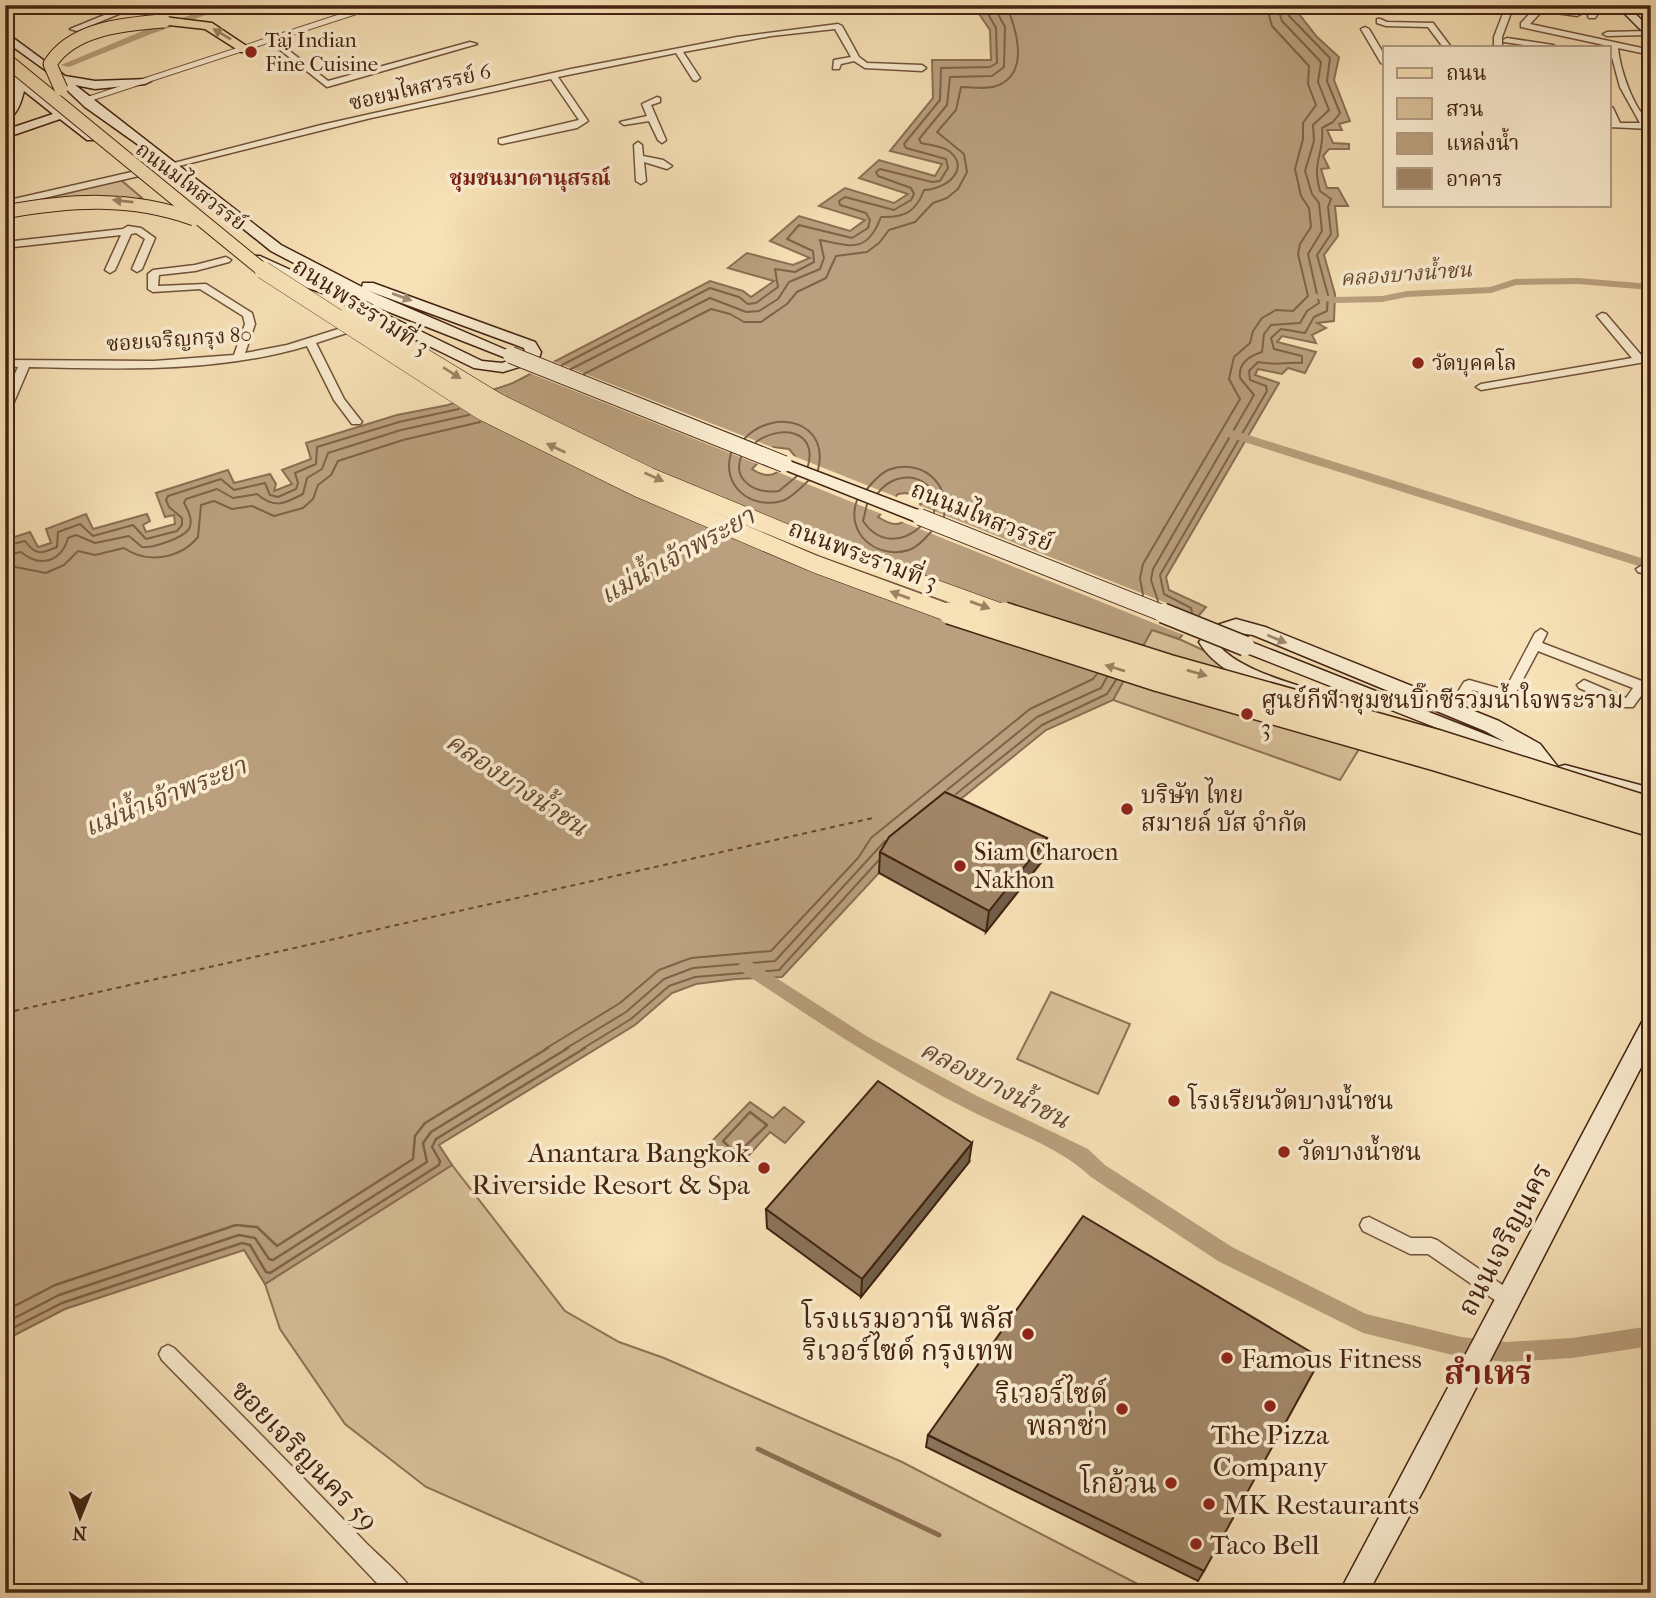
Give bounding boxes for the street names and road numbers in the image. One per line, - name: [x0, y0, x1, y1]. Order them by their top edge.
- street label: ซอยมไหสวรรย์ 6: [346, 56, 494, 115]
- street label: ถนนมไหสวรรย์: [131, 134, 253, 235]
- street label: ถนนพระรามที่ 3: [287, 248, 437, 361]
- street label: ซอยเจริญกรุง 80: [105, 322, 253, 358]
- street label: ถนนมไหสวรรย์: [907, 471, 1059, 557]
- street label: ถนนพระรามที่ 3: [785, 510, 943, 596]
- street label: ถนนเจริญนคร: [1450, 1157, 1558, 1321]
- street label: ซอยเจริญนคร 59: [224, 1373, 385, 1538]

